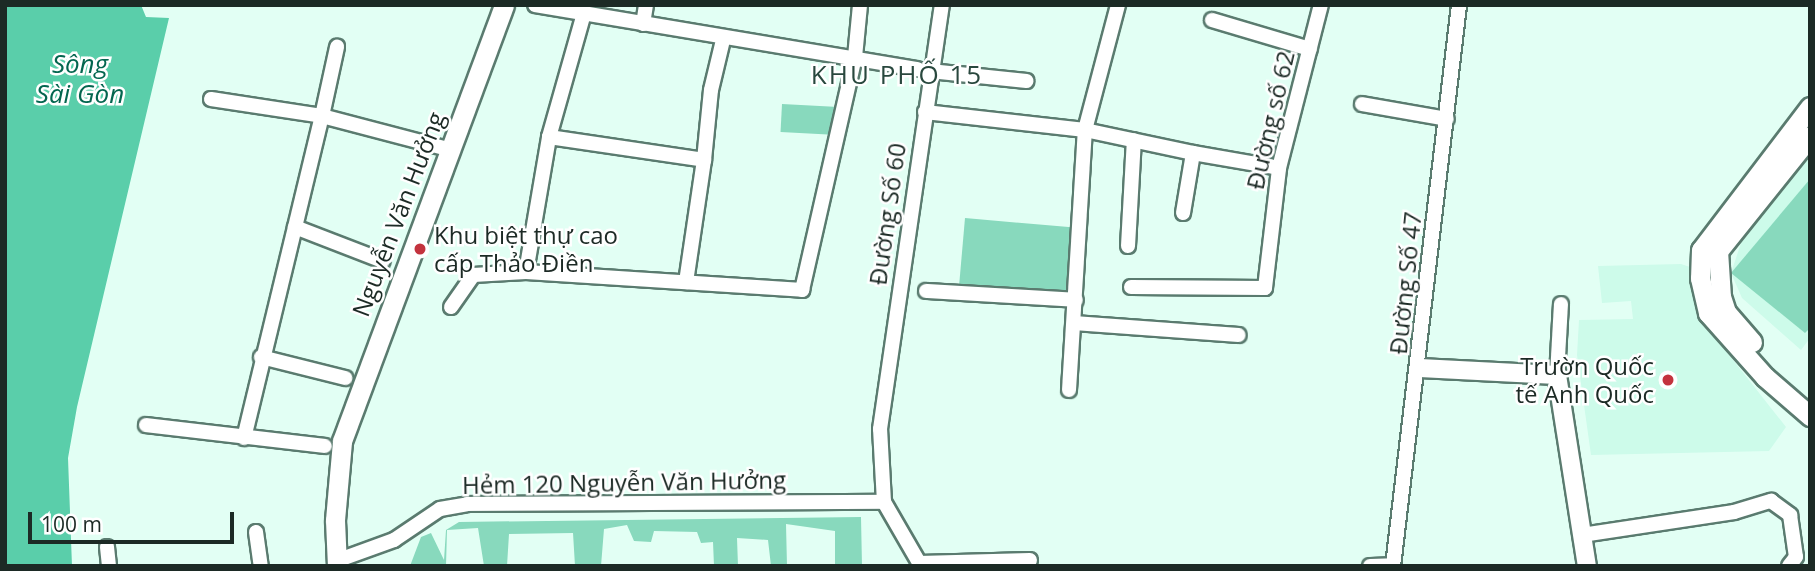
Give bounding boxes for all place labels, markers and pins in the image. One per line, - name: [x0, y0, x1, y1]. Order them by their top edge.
- place label: Khu biệt thự cao cấp Thảo Điền: [434, 221, 618, 277]
- marker: Khu biệt thự cao cấp Thảo Điền: [412, 241, 428, 257]
- place label: Trườn Quốc tế Anh Quốc: [1516, 352, 1654, 408]
- marker: Trườn Quốc tế Anh Quốc: [1660, 372, 1676, 388]

